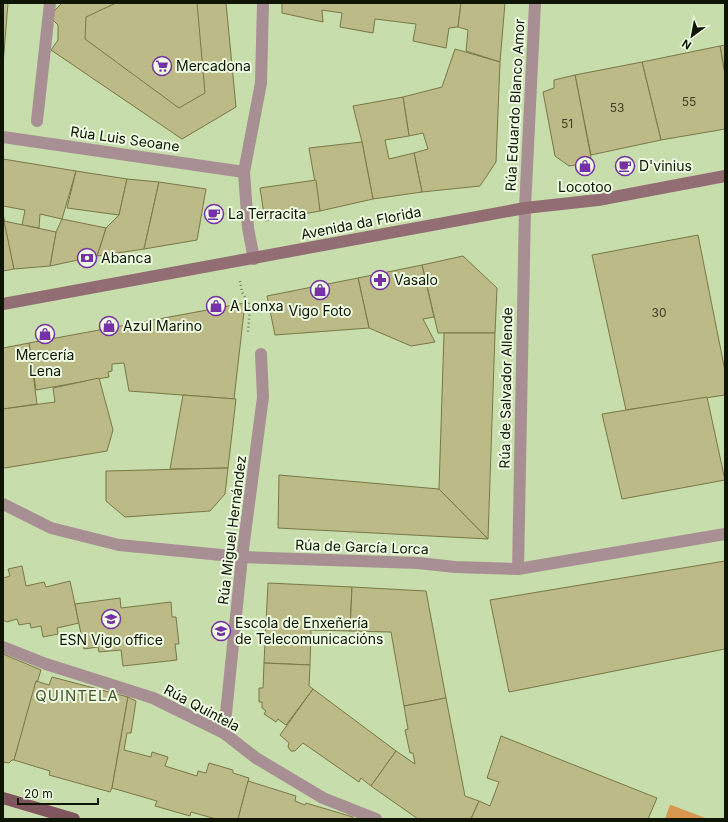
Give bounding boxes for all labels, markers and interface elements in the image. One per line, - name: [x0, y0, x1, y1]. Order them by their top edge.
- north arrow: [672, 16, 712, 56]
- street label: Rúa Eduardo Blanco Amor: [501, 18, 528, 192]
- text: N: [679, 36, 694, 53]
- supermarket icon: Mercadona: [151, 55, 173, 77]
- place label: Mercadona: [176, 57, 251, 74]
- house number: 55: [682, 94, 696, 109]
- house number: 53: [610, 100, 624, 115]
- house number: 51: [561, 116, 573, 131]
- street label: Rúa Luis Seoane: [69, 122, 181, 155]
- shop icon: Locotoo: [574, 155, 596, 177]
- cafe icon: D'vinius: [614, 155, 636, 177]
- place label: D'vinius: [639, 157, 692, 174]
- place label: Locotoo: [558, 178, 612, 195]
- cafe icon: La Terracita: [203, 203, 225, 225]
- street label: Avenida da Florida: [299, 203, 423, 243]
- place label: La Terracita: [228, 205, 306, 222]
- bank icon: Abanca: [76, 247, 98, 269]
- place label: Abanca: [101, 249, 152, 266]
- pharmacy icon: Vasalo: [369, 269, 391, 291]
- place label: Vasalo: [394, 271, 438, 288]
- shop icon: Vigo Foto: [309, 279, 331, 301]
- shop icon: A Lonxa: [205, 295, 227, 317]
- place label: A Lonxa: [230, 297, 284, 314]
- place label: Vigo Foto: [289, 302, 351, 319]
- house number: 30: [652, 305, 666, 320]
- street label: Rúa de Salvador Allende: [496, 307, 515, 469]
- shop icon: Azul Marino: [98, 315, 120, 337]
- place label: Azul Marino: [123, 317, 202, 334]
- shop icon: Mercería Lena: [34, 323, 56, 345]
- place label: Mercería Lena: [16, 346, 74, 379]
- street label: Rúa Miguel Hernández: [214, 454, 249, 606]
- street label: Rúa de García Lorca: [295, 536, 429, 557]
- school or university icon: ESN Vigo office: [100, 608, 122, 630]
- place label: Escola de Enxeñería de Telecomunicacións: [235, 614, 383, 647]
- school or university icon: Escola de Enxeñería de Telecomunicacións: [210, 620, 232, 642]
- place label: ESN Vigo office: [59, 631, 163, 648]
- street label: Rúa Quintela: [161, 680, 243, 735]
- district label: QUINTELA: [35, 686, 119, 705]
- scale bar: [18, 780, 98, 806]
- text: 20 m: [24, 786, 53, 801]

